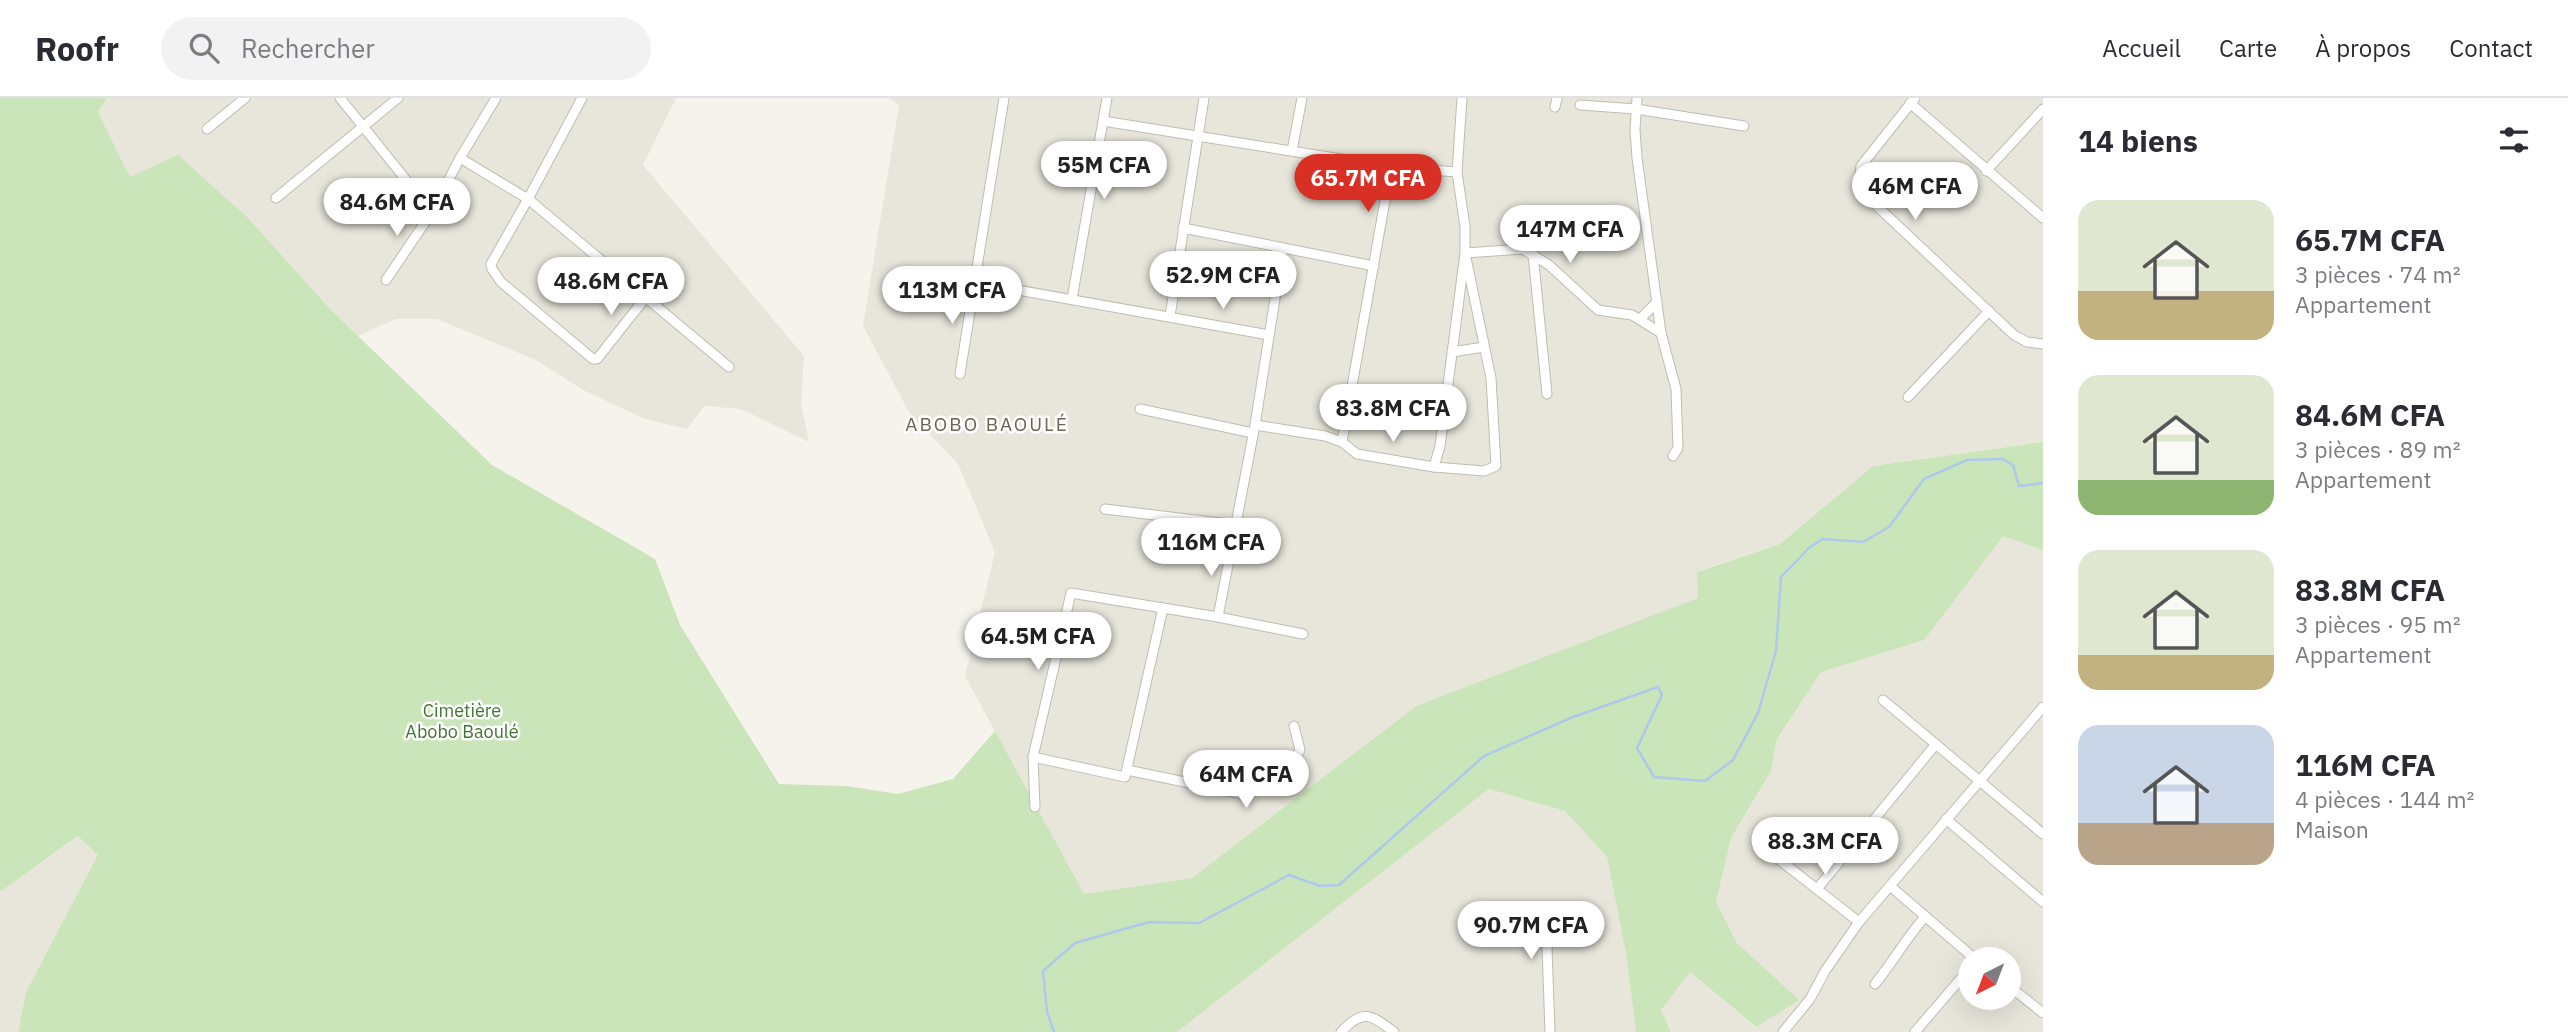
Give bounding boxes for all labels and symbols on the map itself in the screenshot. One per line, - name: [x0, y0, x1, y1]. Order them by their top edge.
- pin: 55M CFA: [1039, 141, 1169, 201]
- pin: 65.7M CFA: [1288, 155, 1448, 214]
- pin: 46M CFA: [1850, 162, 1980, 222]
- pin: 84.6M CFA: [317, 178, 477, 238]
- pin: 147M CFA: [1498, 206, 1642, 265]
- pin: 52.9M CFA: [1143, 252, 1303, 311]
- pin: 48.6M CFA: [531, 258, 691, 317]
- pin: 113M CFA: [880, 266, 1024, 326]
- pin: 83.8M CFA: [1313, 384, 1473, 444]
- district label: ABOBO BAOULÉ: [905, 412, 1069, 436]
- pin: 116M CFA: [1139, 518, 1283, 578]
- pin: 64.5M CFA: [958, 612, 1118, 672]
- park label: Cimetière Abobo Baoulé: [405, 699, 519, 743]
- pin: 64M CFA: [1181, 750, 1311, 810]
- pin: 88.3M CFA: [1745, 818, 1905, 877]
- pin: 90.7M CFA: [1451, 902, 1611, 961]
- north arrow: [1958, 947, 2021, 1010]

